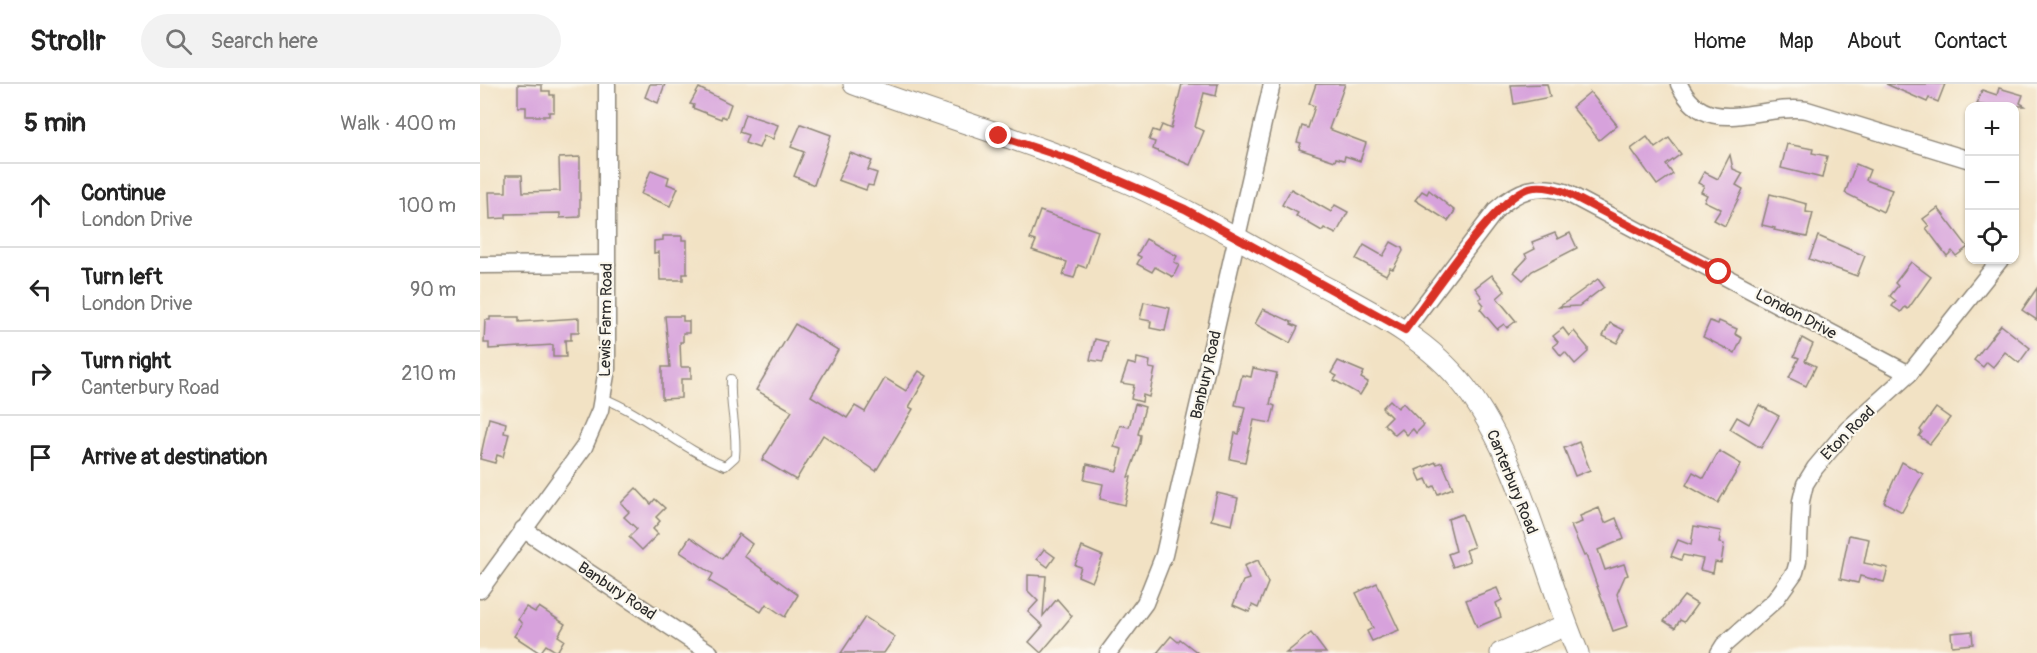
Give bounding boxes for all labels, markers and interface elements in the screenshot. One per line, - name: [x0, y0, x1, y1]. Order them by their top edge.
- search box: [141, 14, 561, 68]
- text: Strollr: [30, 24, 105, 59]
- icon: search: [162, 25, 195, 58]
- text: Search here: [210, 27, 318, 55]
- text: Home: [1693, 28, 1746, 55]
- text: Map: [1779, 28, 1814, 55]
- text: About: [1847, 28, 1901, 55]
- text: Contact: [1934, 28, 2007, 55]
- map controls: [1965, 102, 2019, 264]
- button: +: [1965, 102, 2019, 156]
- text: 5 min: [24, 107, 86, 139]
- text: Walk · 400 m: [340, 111, 456, 136]
- route end: [985, 122, 1011, 148]
- button: −: [1965, 156, 2019, 210]
- text: Continue: [81, 179, 165, 207]
- icon: ahead: [24, 189, 57, 222]
- text: 100 m: [399, 193, 456, 218]
- text: London Drive: [81, 207, 192, 232]
- button: locate: [1965, 210, 2019, 264]
- route start: [1705, 258, 1731, 284]
- text: Turn left: [81, 263, 163, 291]
- street label: Lewis Farm Road: [595, 263, 617, 377]
- icon: left: [24, 273, 57, 306]
- text: 90 m: [410, 277, 456, 302]
- street label: London Drive: [1752, 284, 1840, 344]
- text: London Drive: [81, 291, 192, 316]
- street label: Banbury Road: [1186, 329, 1226, 421]
- text: Turn right: [81, 347, 171, 375]
- icon: right: [24, 357, 57, 390]
- text: 210 m: [401, 361, 456, 386]
- text: Canterbury Road: [81, 375, 220, 400]
- street label: Eton Road: [1817, 402, 1879, 464]
- street label: Canterbury Road: [1482, 427, 1542, 537]
- icon: arrive: [24, 441, 57, 474]
- text: Arrive at destination: [81, 443, 267, 471]
- street label: Banbury Road: [574, 558, 660, 624]

